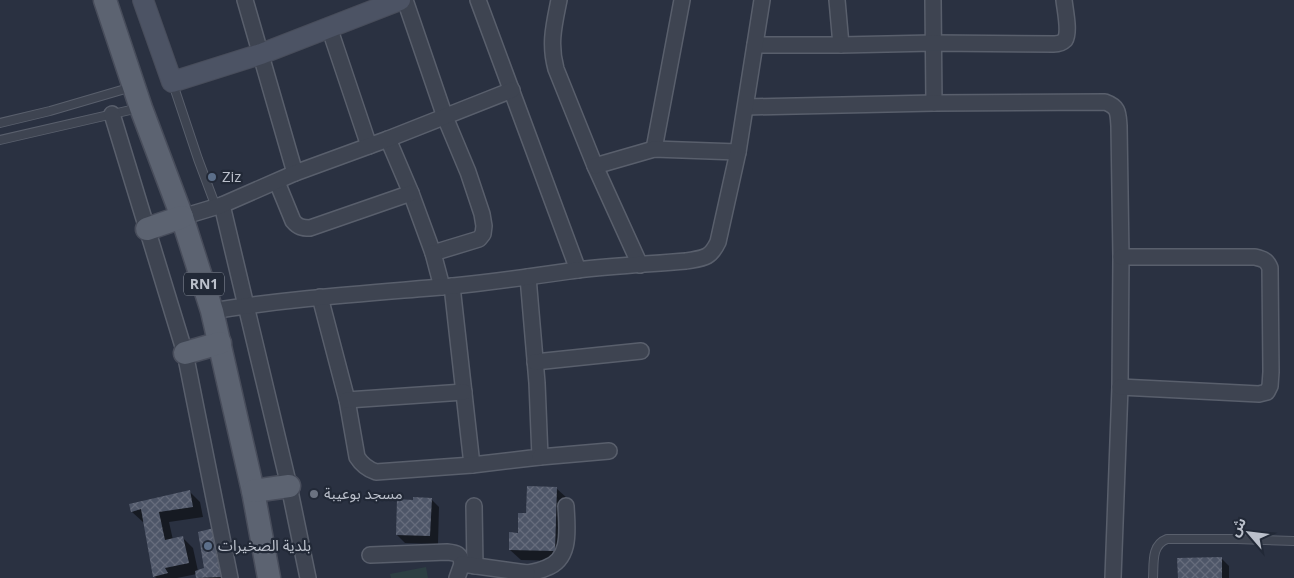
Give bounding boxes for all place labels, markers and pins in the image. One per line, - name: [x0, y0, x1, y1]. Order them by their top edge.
- place label: Ziz: [222, 166, 241, 186]
- marker: Ziz: [206, 171, 218, 183]
- place label: مسجد بوعيبة: [324, 483, 403, 503]
- marker: مسجد بوعيبة: [308, 488, 320, 500]
- place label: بلدية الصخيرات: [218, 535, 311, 555]
- marker: بلدية الصخيرات: [202, 540, 214, 552]

